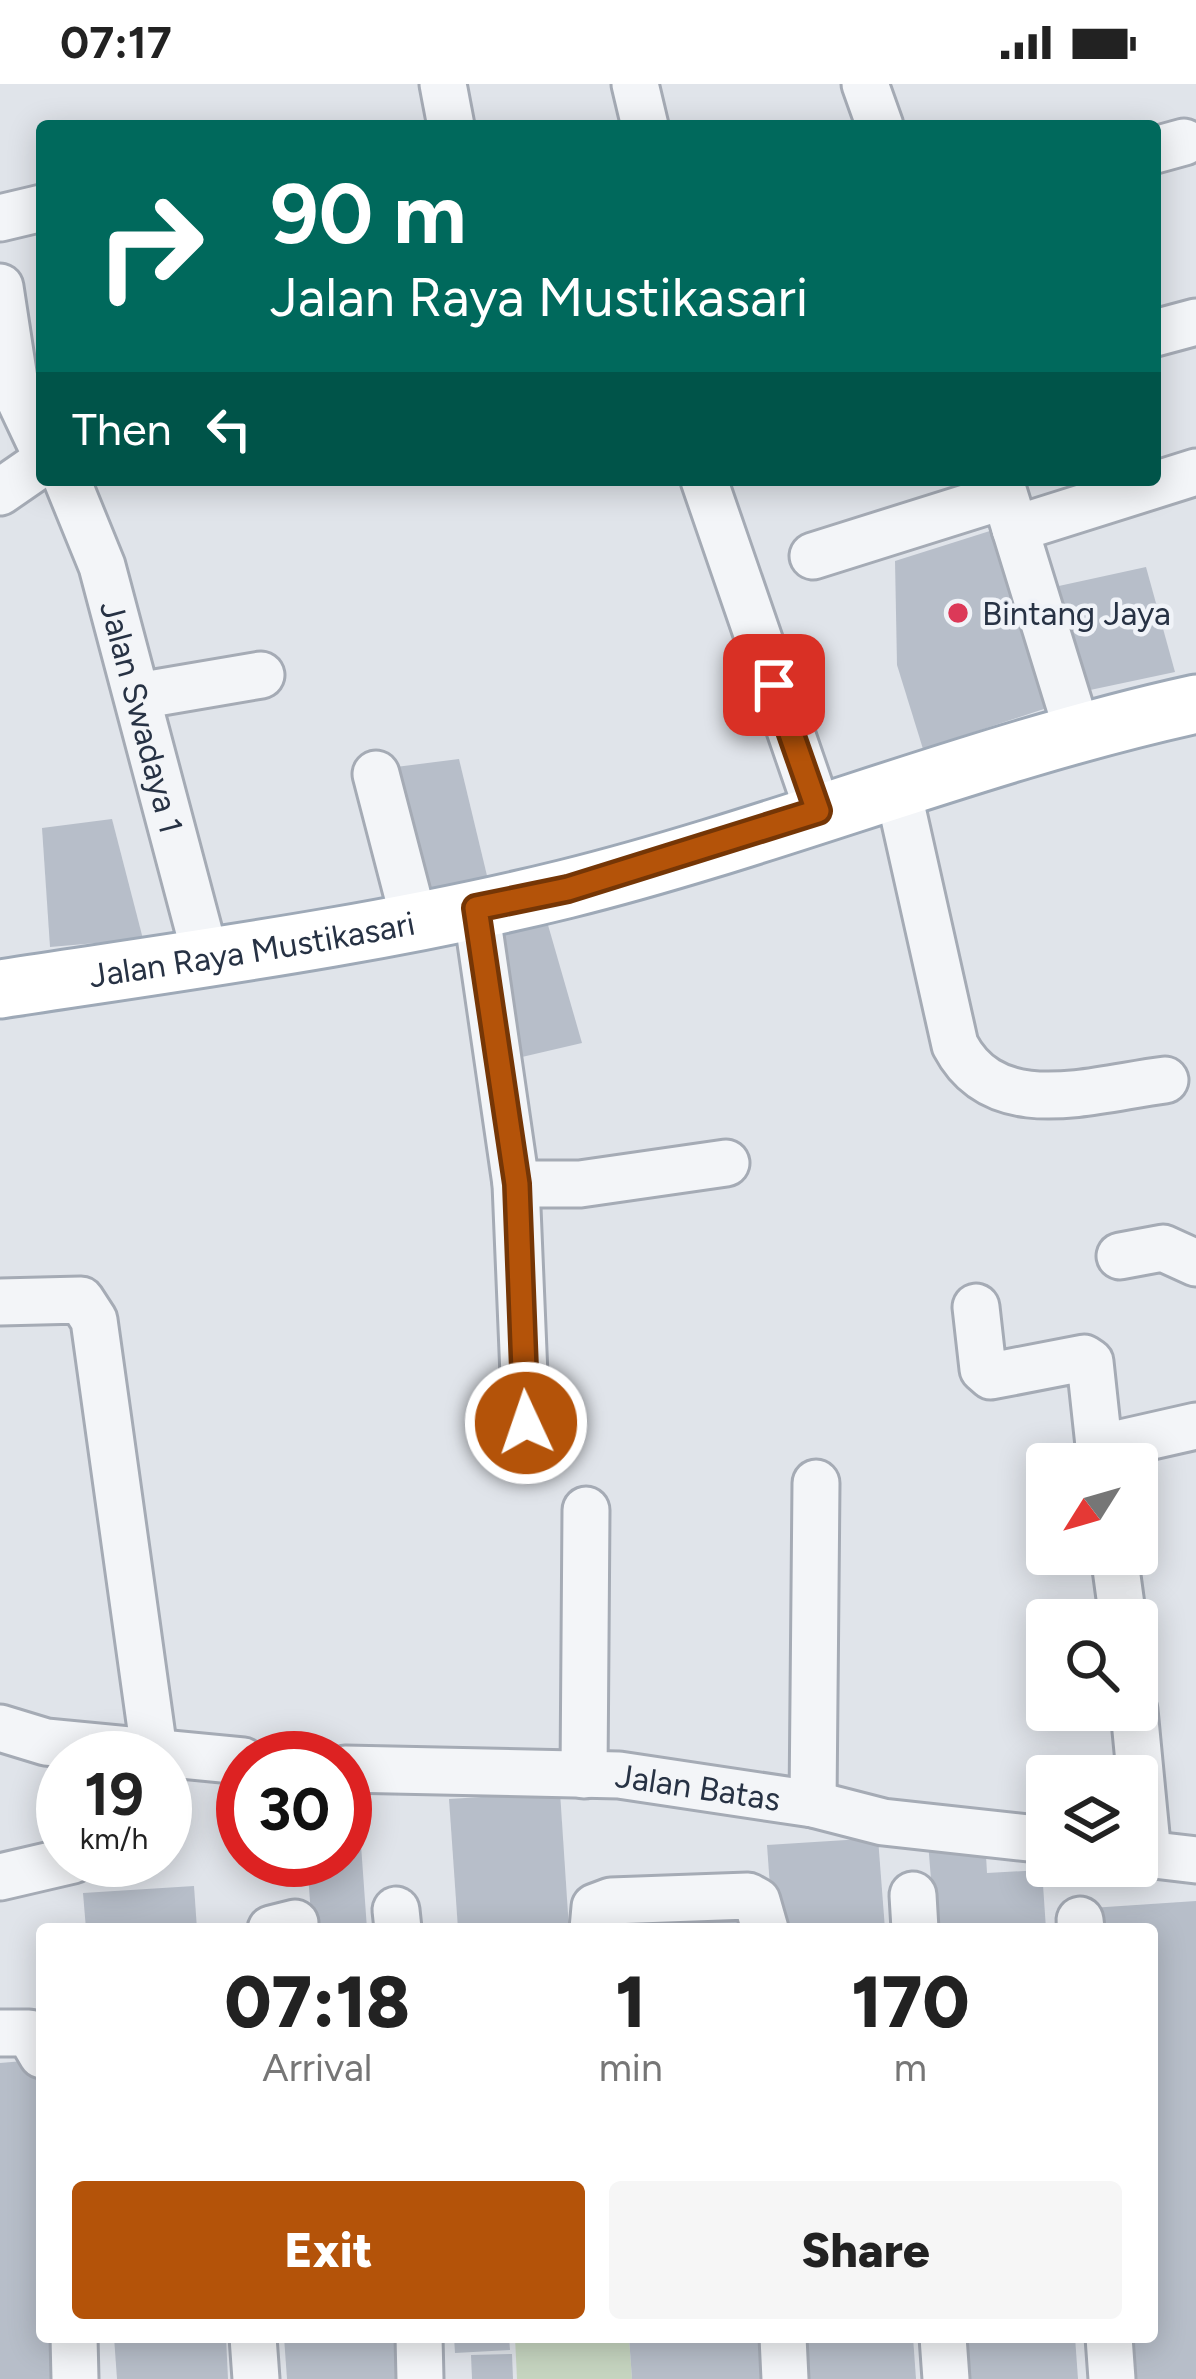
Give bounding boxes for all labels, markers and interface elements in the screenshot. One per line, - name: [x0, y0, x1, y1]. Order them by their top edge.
- text: 07:17: [60, 15, 172, 69]
- text: 90 m: [270, 163, 466, 264]
- icon: right: [72, 168, 228, 324]
- text: Jalan Raya Mustikasari: [270, 265, 808, 330]
- icon: left: [196, 396, 262, 462]
- text: Then: [72, 402, 172, 456]
- place label: Bintang Jaya: [982, 594, 1171, 633]
- street label: Jalan Swadaya 1: [93, 597, 191, 837]
- marker: Bintang Jaya: [945, 600, 971, 626]
- pin: [723, 634, 825, 736]
- icon: arrive: [741, 652, 807, 718]
- street label: Jalan Raya Mustikasari: [86, 903, 418, 995]
- position arrow: [463, 1360, 589, 1486]
- north arrow: [1026, 1443, 1158, 1575]
- map controls: [1026, 1443, 1158, 1887]
- button: search: [1026, 1599, 1158, 1731]
- speed limit sign: 30: [216, 1731, 372, 1887]
- street label: Jalan Batas: [613, 1755, 783, 1818]
- button: layers: [1026, 1755, 1158, 1887]
- text: 19: [84, 1758, 144, 1830]
- text: km/h: [80, 1820, 148, 1857]
- text: 07:18: [225, 1959, 410, 2045]
- text: 1: [615, 1959, 646, 2045]
- text: 170: [851, 1959, 969, 2045]
- text: Arrival: [262, 2044, 372, 2091]
- text: min: [599, 2044, 663, 2091]
- text: m: [894, 2044, 927, 2091]
- button: Exit: [72, 2181, 585, 2319]
- button: Share: [609, 2181, 1122, 2319]

